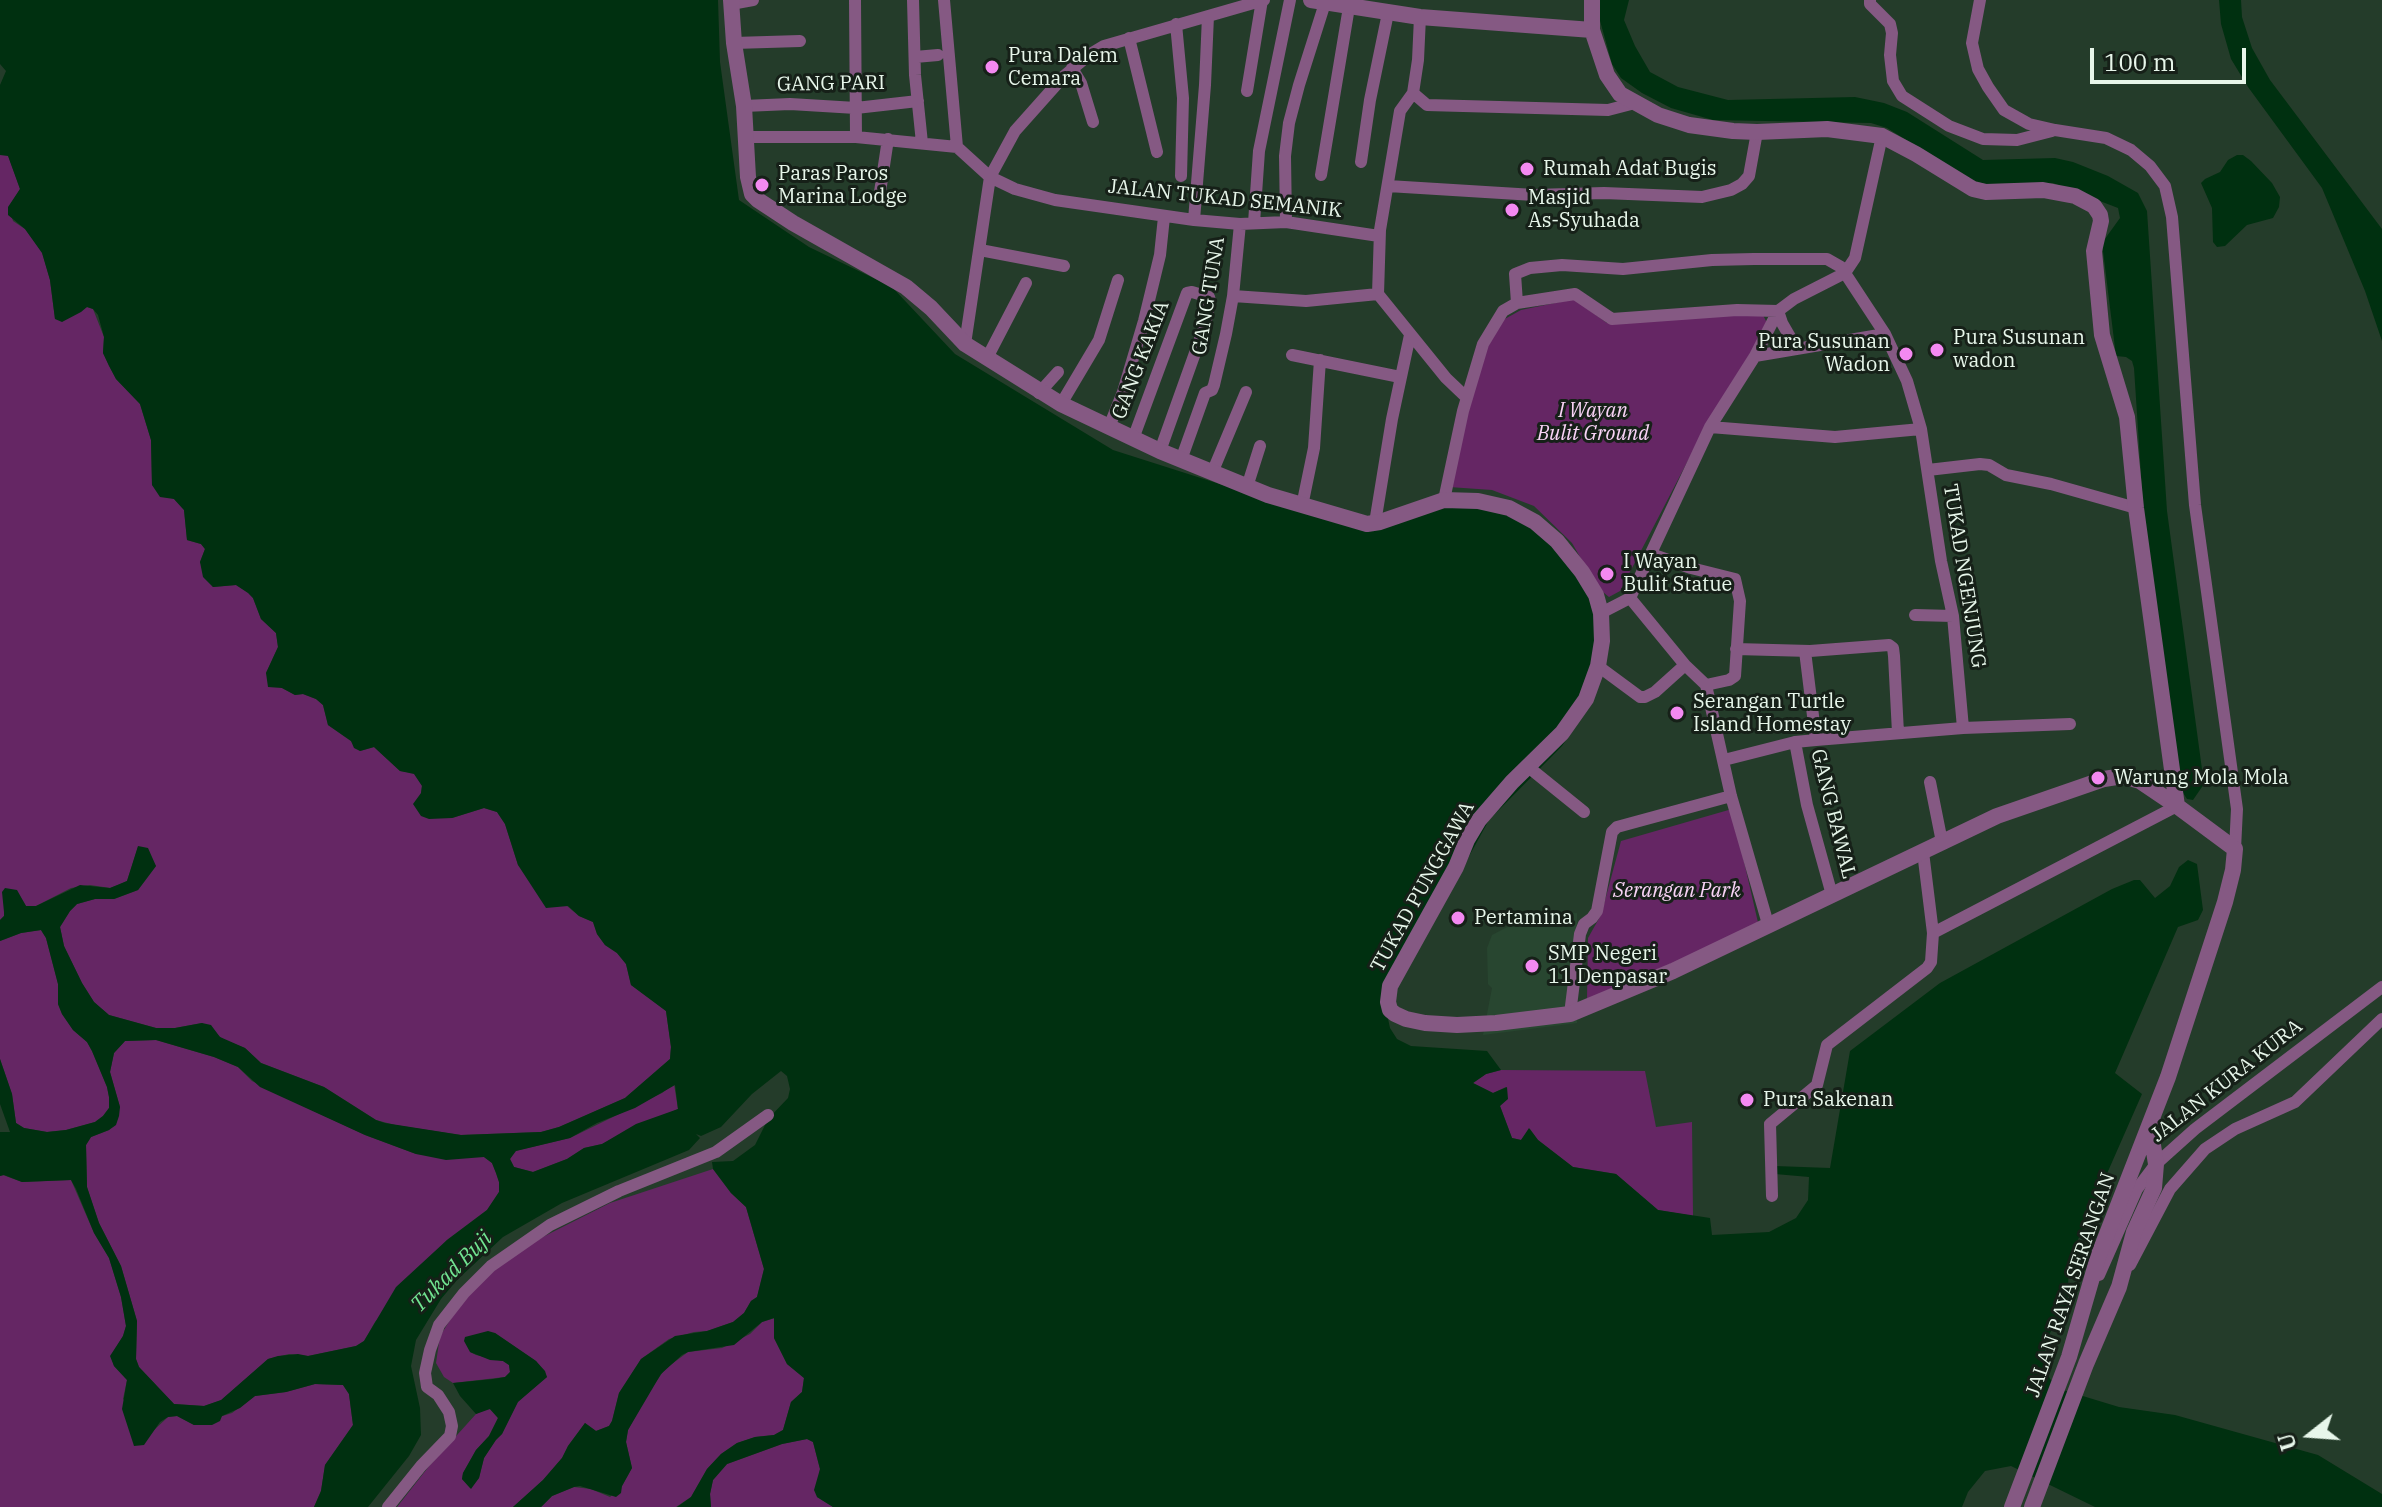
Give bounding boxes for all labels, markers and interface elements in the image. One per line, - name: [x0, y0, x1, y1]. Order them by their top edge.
- scale bar: [2094, 32, 2250, 82]
- place label: Pura Dalem Cemara: [1008, 44, 1118, 91]
- text: 100 m: [2104, 46, 2176, 78]
- marker: Pura Dalem Cemara: [983, 58, 1001, 76]
- street label: GANG PARI: [777, 71, 885, 97]
- place label: Rumah Adat Bugis: [1543, 157, 1717, 181]
- marker: Rumah Adat Bugis: [1518, 160, 1536, 178]
- place label: Paras Paros Marina Lodge: [778, 162, 907, 209]
- street label: JALAN TUKAD SEMANIK: [1107, 175, 1343, 223]
- marker: Paras Paros Marina Lodge: [753, 176, 771, 194]
- place label: Masjid As-Syuhada: [1528, 186, 1640, 233]
- marker: Masjid As-Syuhada: [1503, 201, 1521, 219]
- street label: GANG TUNA: [1188, 235, 1230, 357]
- street label: GANG KAKIA: [1107, 297, 1175, 423]
- place label: Pura Susunan wadon: [1953, 326, 2085, 373]
- place label: Pura Susunan Wadon: [1758, 330, 1890, 377]
- marker: Pura Susunan wadon: [1928, 341, 1946, 359]
- marker: Pura Susunan Wadon: [1897, 345, 1915, 363]
- park label: I Wayan Bulit Ground: [1537, 399, 1649, 446]
- street label: TUKAD NGENJUNG: [1938, 482, 1990, 670]
- place label: I Wayan Bulit Statue: [1623, 550, 1732, 597]
- marker: I Wayan Bulit Statue: [1598, 565, 1616, 583]
- place label: Serangan Turtle Island Homestay: [1693, 690, 1851, 737]
- marker: Serangan Turtle Island Homestay: [1668, 704, 1686, 722]
- street label: GANG BAWAL: [1805, 747, 1861, 881]
- place label: Warung Mola Mola: [2114, 766, 2289, 790]
- marker: Warung Mola Mola: [2089, 769, 2107, 787]
- street label: TUKAD PUNGGAWA: [1366, 797, 1480, 977]
- park label: Serangan Park: [1613, 879, 1741, 903]
- place label: Pertamina: [1474, 906, 1573, 930]
- marker: Pertamina: [1449, 909, 1467, 927]
- place label: SMP Negeri 11 Denpasar: [1548, 942, 1667, 989]
- marker: SMP Negeri 11 Denpasar: [1523, 957, 1541, 975]
- street label: JALAN KURA KURA: [2147, 1014, 2307, 1148]
- place label: Pura Sakenan: [1763, 1088, 1894, 1112]
- marker: Pura Sakenan: [1738, 1091, 1756, 1109]
- street label: JALAN RAYA SERANGAN: [2021, 1170, 2121, 1400]
- water label: Tukad Buji: [406, 1226, 498, 1318]
- north arrow: [2270, 1395, 2350, 1475]
- text: U: [2270, 1430, 2303, 1455]

